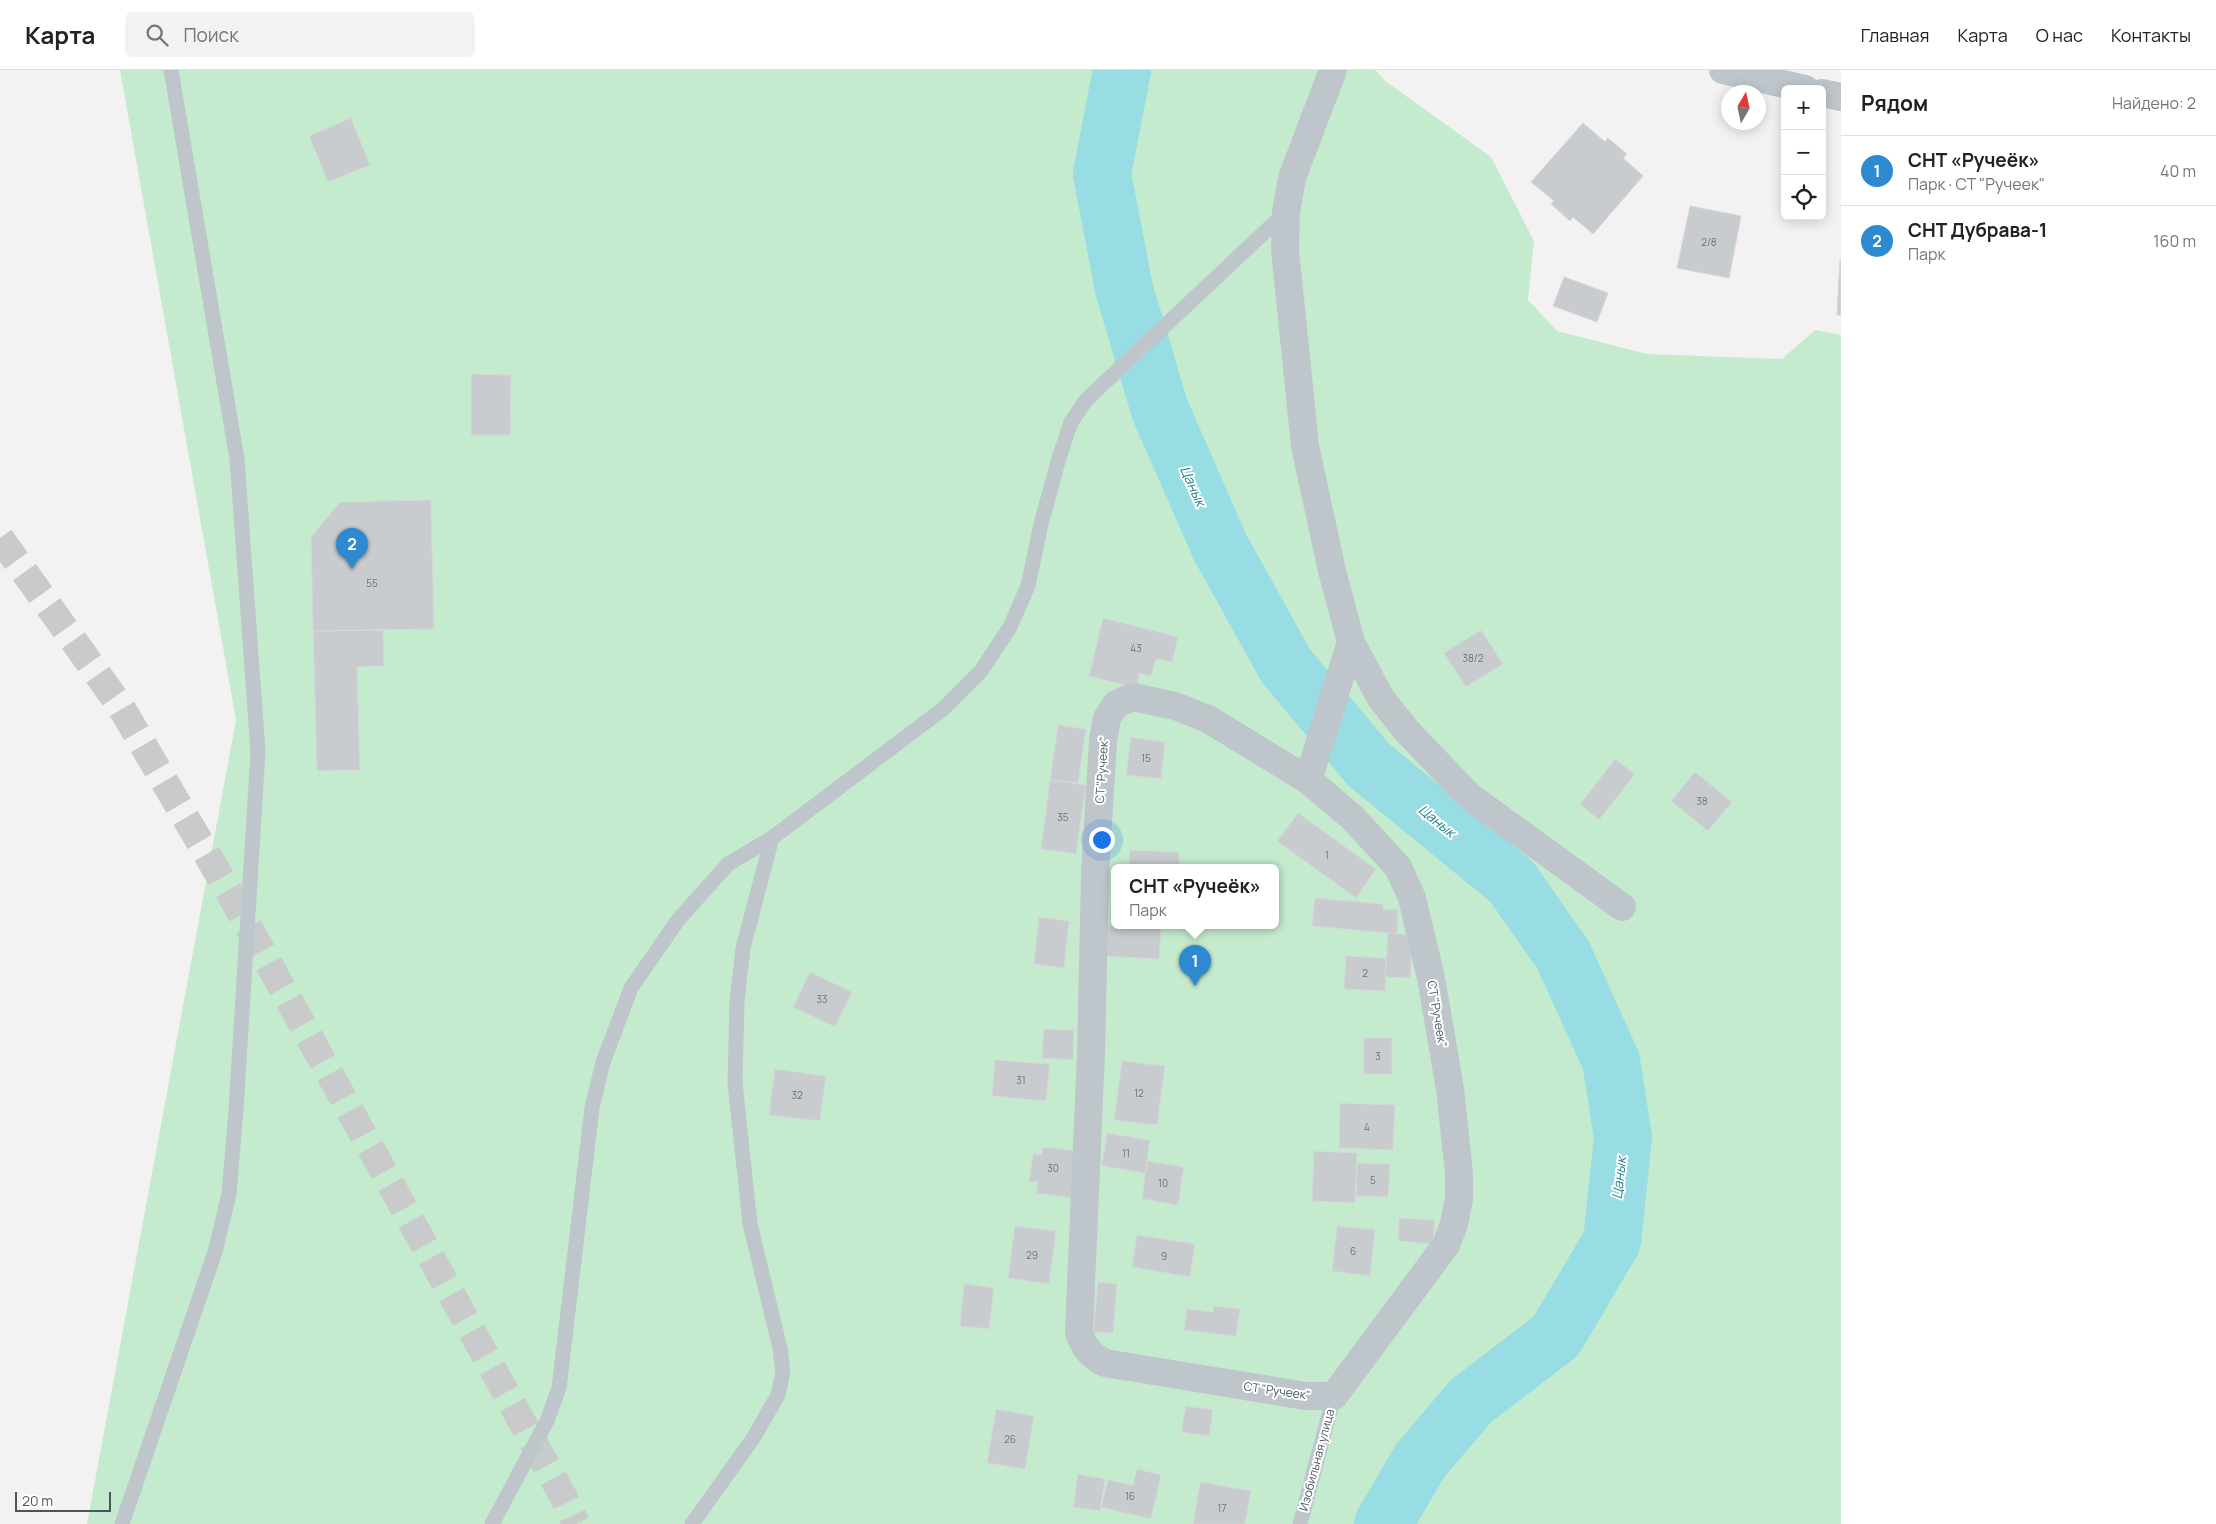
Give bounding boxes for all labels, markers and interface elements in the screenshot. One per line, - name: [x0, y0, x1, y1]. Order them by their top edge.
- search box: [125, 12, 475, 57]
- text: Карта: [25, 18, 95, 51]
- icon: search: [143, 21, 171, 49]
- text: Поиск: [183, 22, 239, 48]
- text: Главная: [1861, 23, 1930, 47]
- text: Карта: [1958, 23, 2008, 47]
- text: О нас: [2036, 23, 2083, 47]
- text: Контакты: [2111, 23, 2191, 47]
- north arrow: [1721, 85, 1766, 130]
- map controls: [1781, 85, 1826, 220]
- button: +: [1781, 85, 1826, 130]
- text: Рядом: [1861, 89, 1928, 117]
- text: Найдено: 2: [2112, 92, 2196, 114]
- button: −: [1781, 130, 1826, 175]
- text: СНТ «Ручеёк»: [1908, 147, 2040, 173]
- text: 1: [1873, 160, 1881, 182]
- text: 40 m: [2160, 160, 2196, 182]
- text: Парк · СТ "Ручеек": [1908, 173, 2045, 195]
- button: locate: [1781, 175, 1826, 220]
- text: СНТ Дубрава-1: [1908, 217, 2047, 243]
- text: 2: [1872, 230, 1882, 252]
- text: 160 m: [2153, 230, 2196, 252]
- house number: 2/8: [1701, 235, 1717, 249]
- text: Парк: [1908, 243, 1945, 265]
- water label: Цанык: [1176, 463, 1212, 511]
- pin: 2: [336, 528, 368, 569]
- house number: 55: [366, 576, 378, 590]
- house number: 43: [1130, 641, 1142, 655]
- house number: 38/2: [1463, 651, 1484, 665]
- street label: СТ "Ручеек": [1091, 736, 1112, 804]
- house number: 15: [1141, 751, 1151, 765]
- house number: 38: [1696, 794, 1708, 808]
- water label: Цанык: [1415, 800, 1461, 843]
- house number: 35: [1057, 810, 1069, 824]
- your location: [1089, 827, 1115, 853]
- house number: 1: [1325, 848, 1329, 862]
- popup: [1111, 864, 1279, 929]
- text: СНТ «Ручеёк»: [1129, 873, 1261, 899]
- text: Парк: [1129, 899, 1167, 921]
- pin: 1: [1179, 945, 1211, 986]
- house number: 2: [1362, 966, 1368, 980]
- street label: СТ "Ручеек": [1423, 979, 1452, 1049]
- house number: 33: [816, 992, 828, 1006]
- house number: 3: [1375, 1049, 1381, 1063]
- house number: 31: [1016, 1073, 1026, 1087]
- house number: 12: [1134, 1086, 1144, 1100]
- house number: 32: [791, 1088, 803, 1102]
- house number: 4: [1364, 1120, 1370, 1134]
- house number: 11: [1122, 1146, 1130, 1160]
- water label: Цанык: [1607, 1154, 1630, 1200]
- house number: 30: [1047, 1161, 1059, 1175]
- house number: 5: [1370, 1173, 1376, 1187]
- house number: 10: [1158, 1176, 1168, 1190]
- house number: 6: [1350, 1244, 1356, 1258]
- house number: 29: [1026, 1248, 1038, 1262]
- house number: 9: [1161, 1249, 1167, 1263]
- street label: СТ "Ручеек": [1243, 1377, 1312, 1404]
- street label: Изобильная улица: [1295, 1407, 1338, 1513]
- house number: 26: [1004, 1432, 1016, 1446]
- scale bar: [15, 1489, 111, 1512]
- house number: 16: [1125, 1489, 1135, 1503]
- text: 20 m: [22, 1491, 53, 1510]
- house number: 17: [1218, 1501, 1226, 1515]

